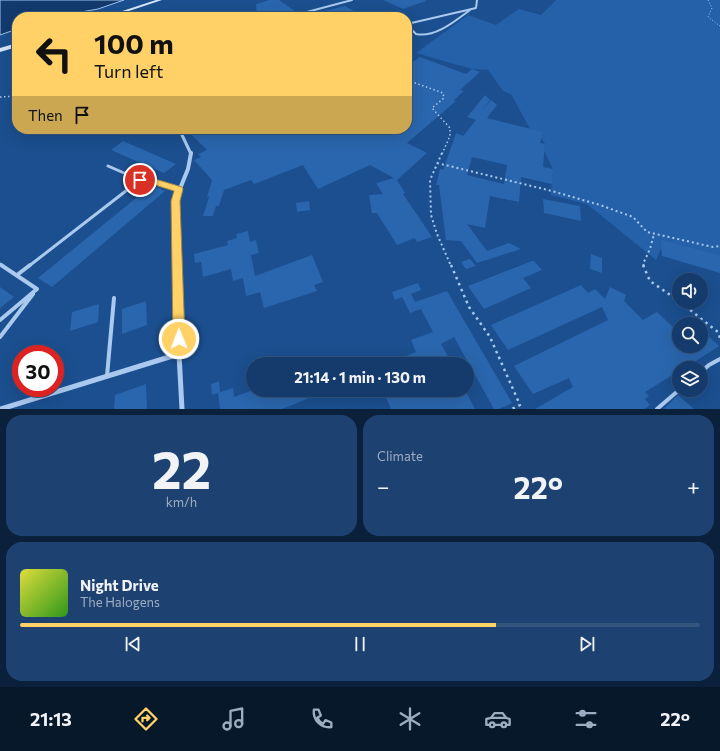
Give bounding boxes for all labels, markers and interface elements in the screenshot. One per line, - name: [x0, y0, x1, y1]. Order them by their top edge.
- text: 100 m: [94, 26, 174, 60]
- icon: left: [28, 28, 80, 80]
- text: Turn left: [94, 60, 163, 82]
- icon: arrive: [71, 104, 93, 126]
- text: Then: [28, 106, 63, 124]
- pin: [123, 163, 157, 197]
- icon: arrive: [129, 169, 151, 191]
- map controls: [672, 273, 708, 397]
- button: sound: [672, 273, 708, 309]
- button: search: [672, 317, 708, 353]
- position arrow: [158, 318, 200, 360]
- speed limit sign: 30: [12, 345, 64, 397]
- button: layers: [672, 361, 708, 397]
- text: 21:14 · 1 min · 130 m: [294, 368, 426, 386]
- text: 22: [152, 436, 211, 500]
- text: Climate: [377, 448, 423, 464]
- text: 22°: [514, 468, 563, 505]
- text: −: [377, 473, 390, 500]
- text: +: [687, 473, 700, 500]
- text: km/h: [166, 494, 197, 510]
- text: Night Drive: [80, 576, 159, 594]
- text: The Halogens: [80, 594, 160, 610]
- icon: previous: [122, 633, 144, 655]
- icon: pause: [349, 633, 371, 655]
- icon: next: [576, 633, 598, 655]
- icon: directions: [132, 705, 160, 733]
- icon: music: [220, 705, 248, 733]
- icon: phone: [308, 705, 336, 733]
- icon: climate: [396, 705, 424, 733]
- icon: car: [484, 705, 512, 733]
- icon: filters: [572, 705, 600, 733]
- text: 21:13: [30, 708, 72, 730]
- text: 22°: [660, 708, 690, 730]

